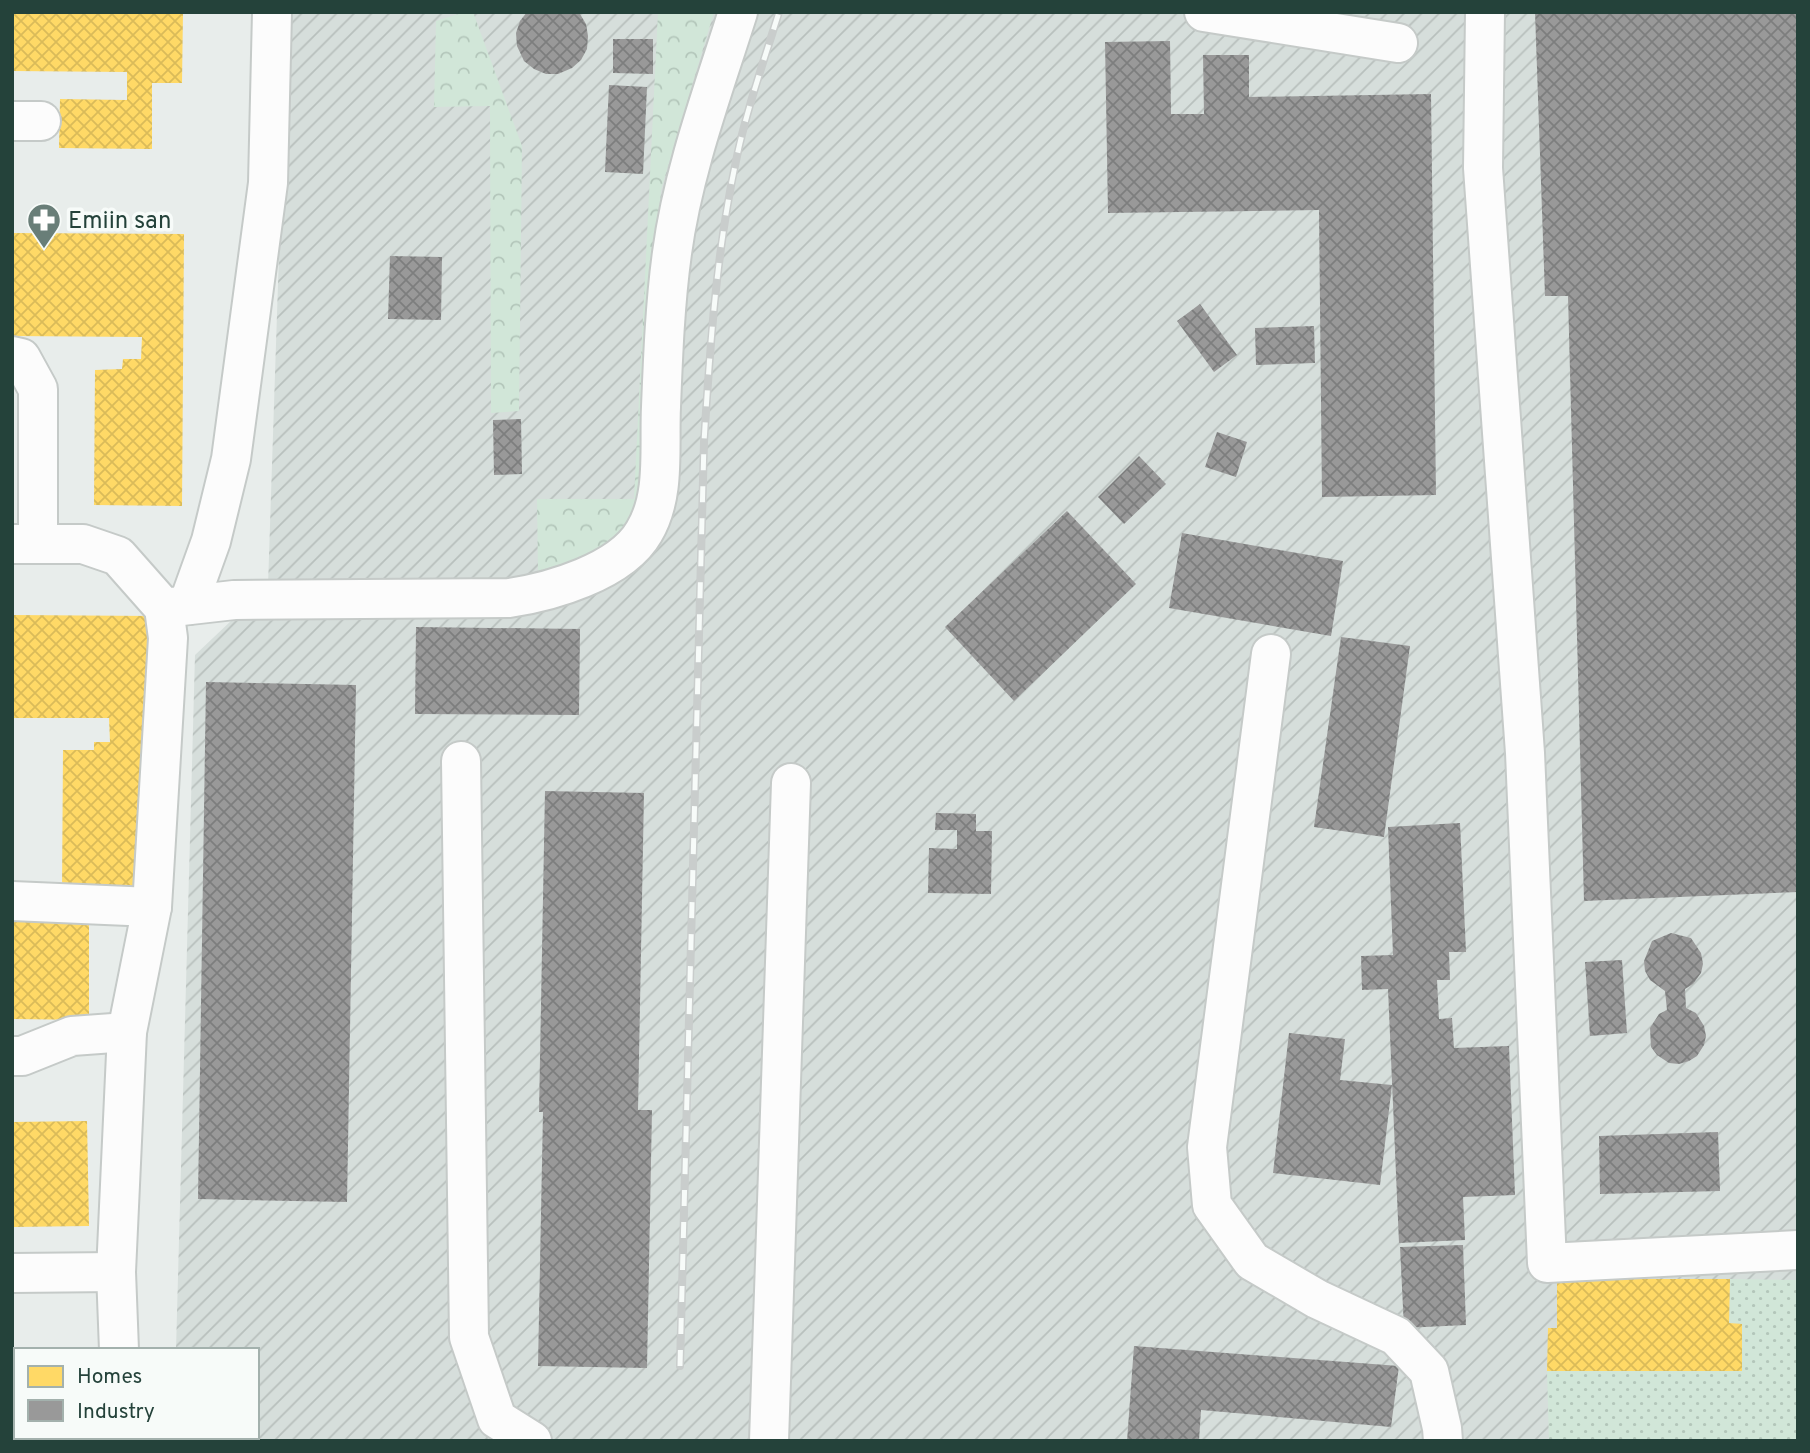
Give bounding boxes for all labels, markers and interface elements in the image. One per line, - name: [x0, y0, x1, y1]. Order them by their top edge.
- pharmacy icon: Emiin san: [25, 201, 63, 250]
- place label: Emiin san: [68, 207, 171, 237]
- legend: [14, 1348, 259, 1439]
- text: Homes: [77, 1364, 142, 1391]
- text: Industry: [77, 1399, 155, 1426]

